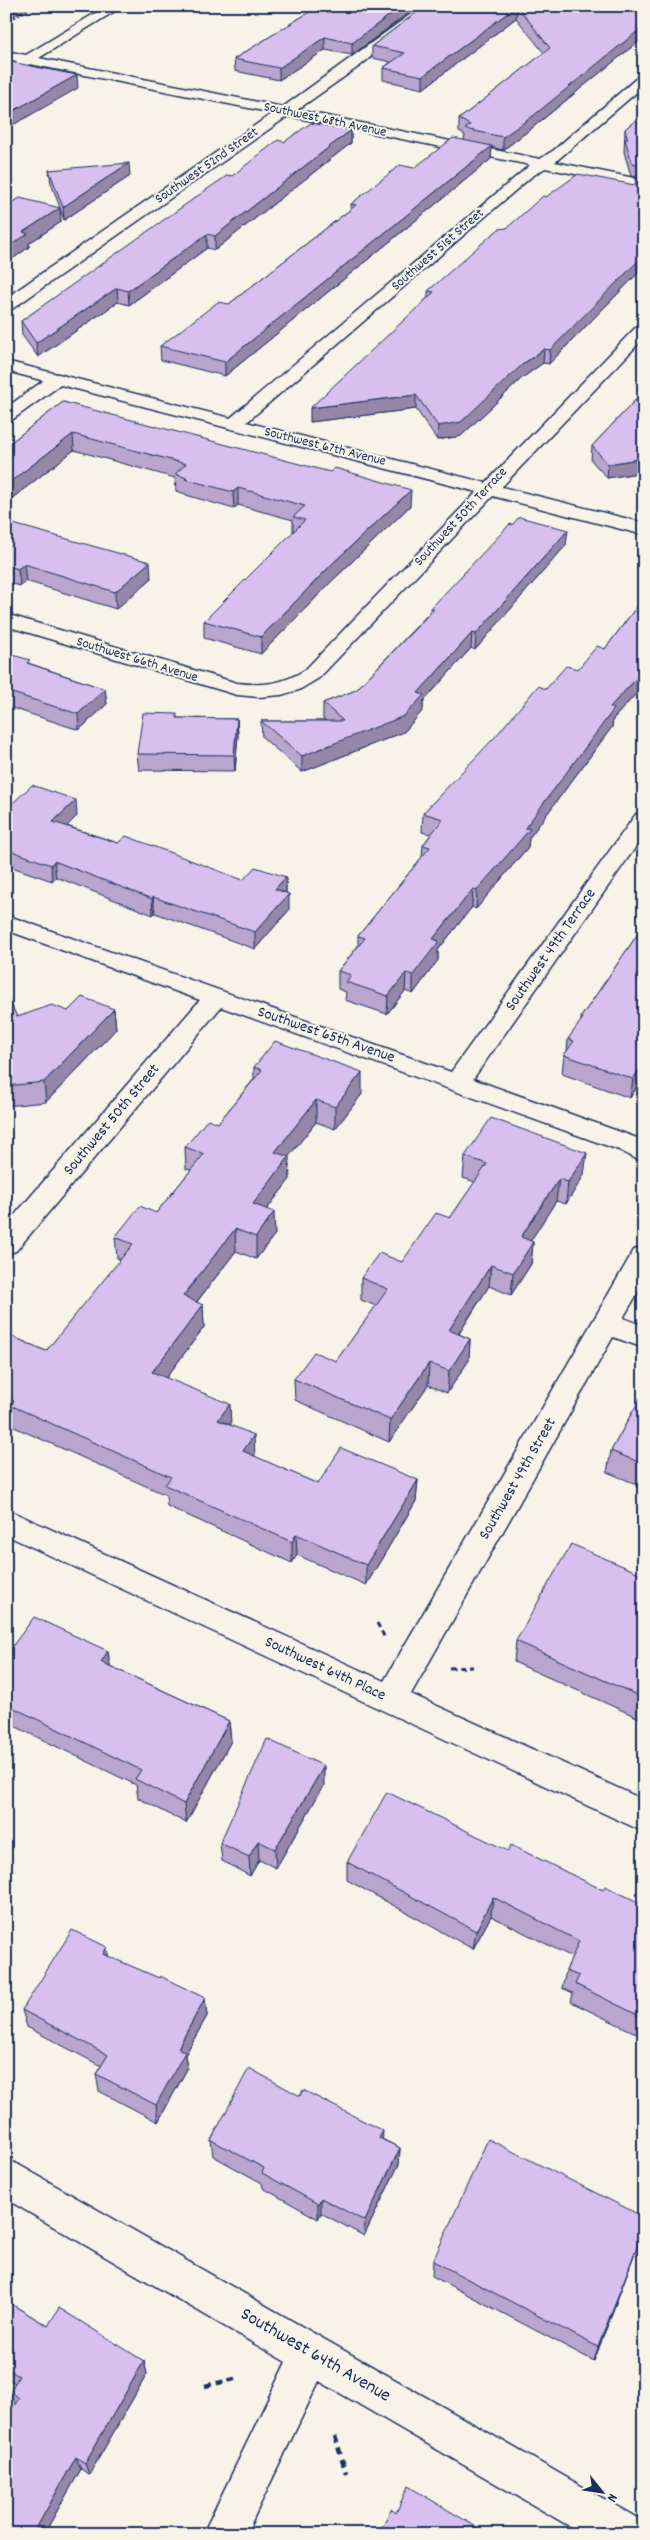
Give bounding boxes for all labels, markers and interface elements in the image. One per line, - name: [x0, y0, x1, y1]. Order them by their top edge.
- street label: Southwest 68th Avenue: [262, 97, 388, 143]
- street label: Southwest 52nd Street: [151, 123, 263, 209]
- street label: Southwest 51st Street: [387, 204, 489, 296]
- street label: Southwest 67th Avenue: [262, 422, 388, 472]
- street label: Southwest 50th Terrace: [410, 463, 512, 571]
- street label: Southwest 66th Avenue: [74, 632, 200, 688]
- street label: Southwest 49th Terrace: [500, 884, 602, 1016]
- street label: Southwest 65th Avenue: [254, 1001, 398, 1069]
- street label: Southwest 50th Street: [58, 1059, 166, 1181]
- street label: Southwest 49th Street: [474, 1414, 562, 1544]
- street label: Southwest 64th Place: [261, 1631, 389, 1707]
- street label: Southwest 64th Avenue: [235, 2302, 395, 2410]
- north arrow: [578, 2468, 628, 2518]
- text: N: [601, 2490, 622, 2506]

